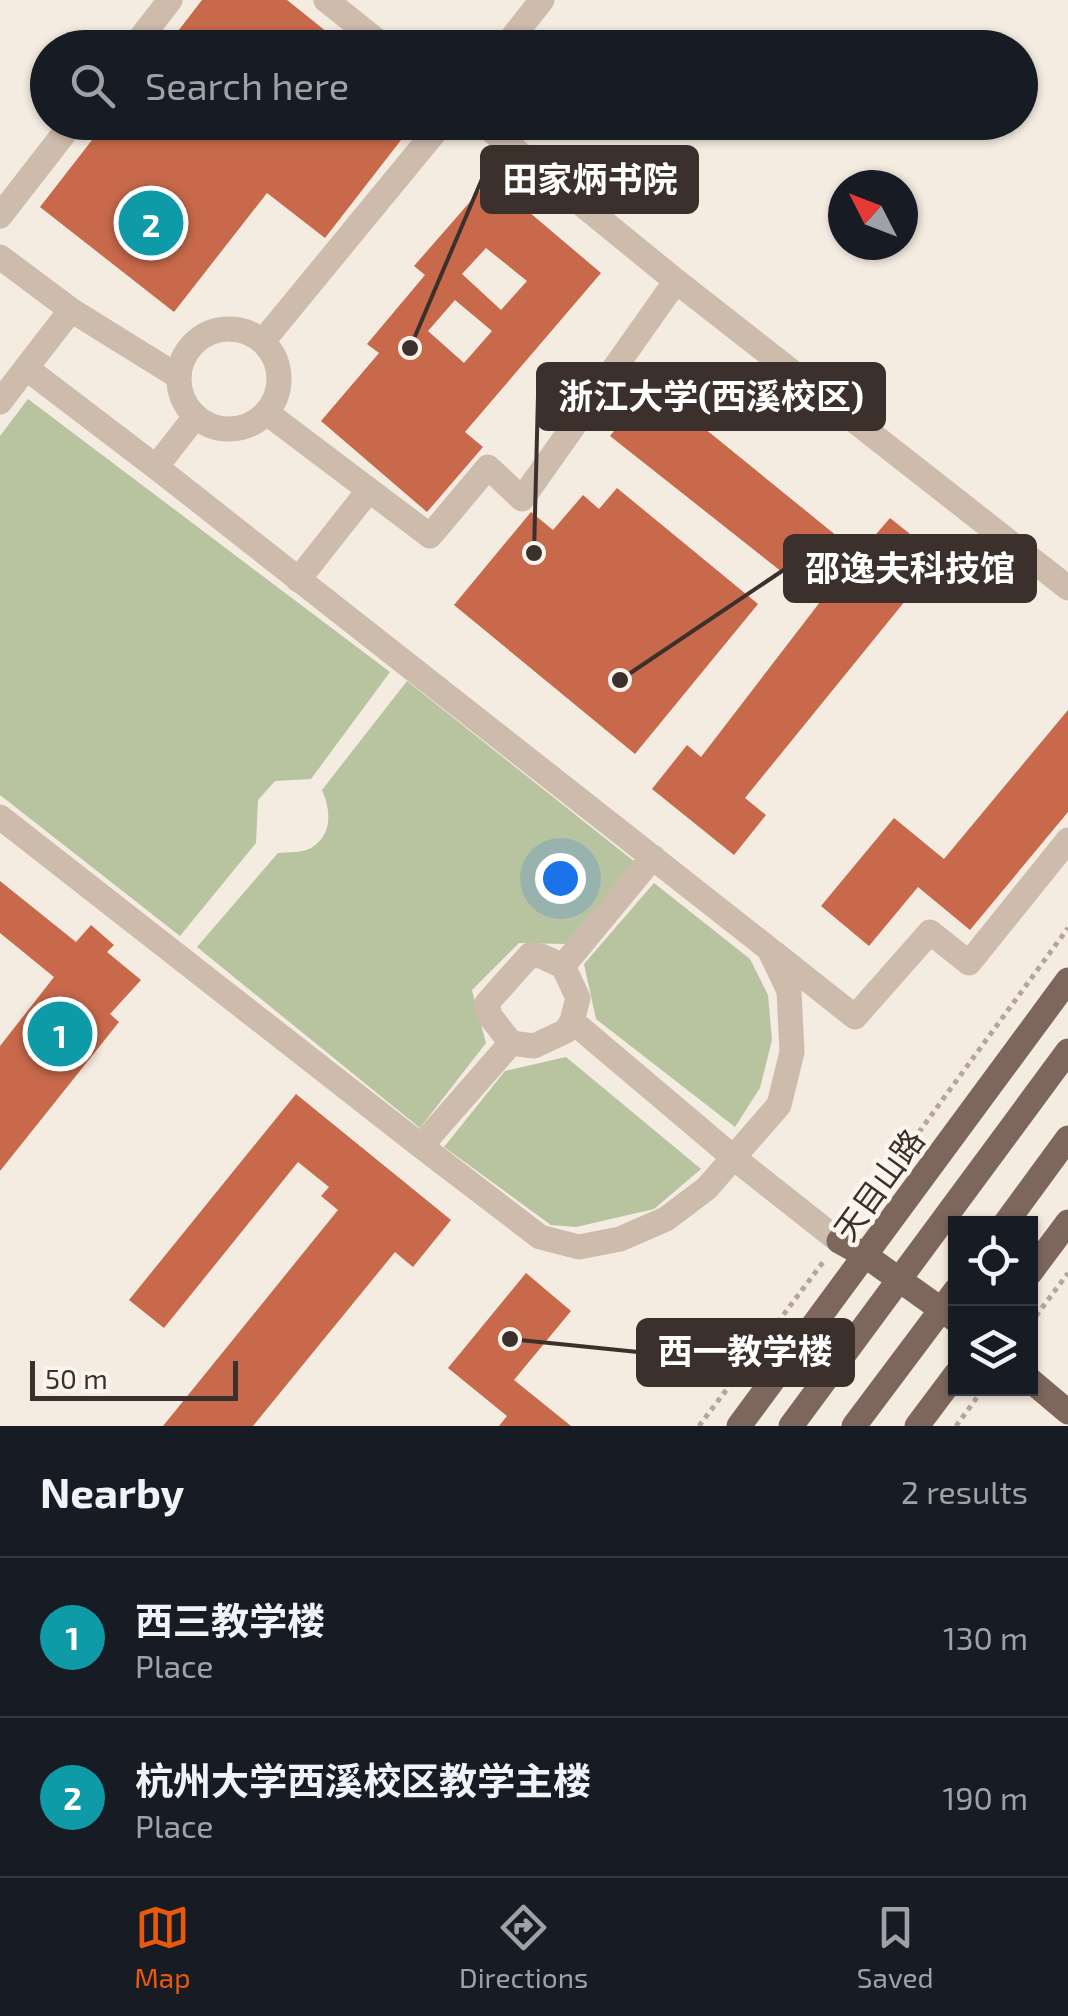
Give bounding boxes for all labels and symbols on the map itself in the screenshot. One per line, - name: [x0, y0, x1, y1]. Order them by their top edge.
- callout: 田家炳书院: [482, 147, 697, 212]
- text: 田家炳书院: [502, 157, 678, 199]
- north arrow: [828, 170, 918, 260]
- pin: 2: [118, 186, 184, 260]
- callout: 浙江大学(西溪校区): [538, 364, 884, 429]
- text: 浙江大学(西溪校区): [558, 374, 864, 416]
- callout: 邵逸夫科技馆: [785, 536, 1035, 601]
- text: 邵逸夫科技馆: [805, 546, 1015, 588]
- your location: [535, 853, 586, 904]
- pin: 1: [28, 996, 92, 1072]
- street label: 天目山路: [825, 1121, 931, 1247]
- callout: 西一教学楼: [638, 1320, 853, 1385]
- text: 西一教学楼: [657, 1329, 833, 1371]
- scale bar: [30, 1356, 238, 1400]

